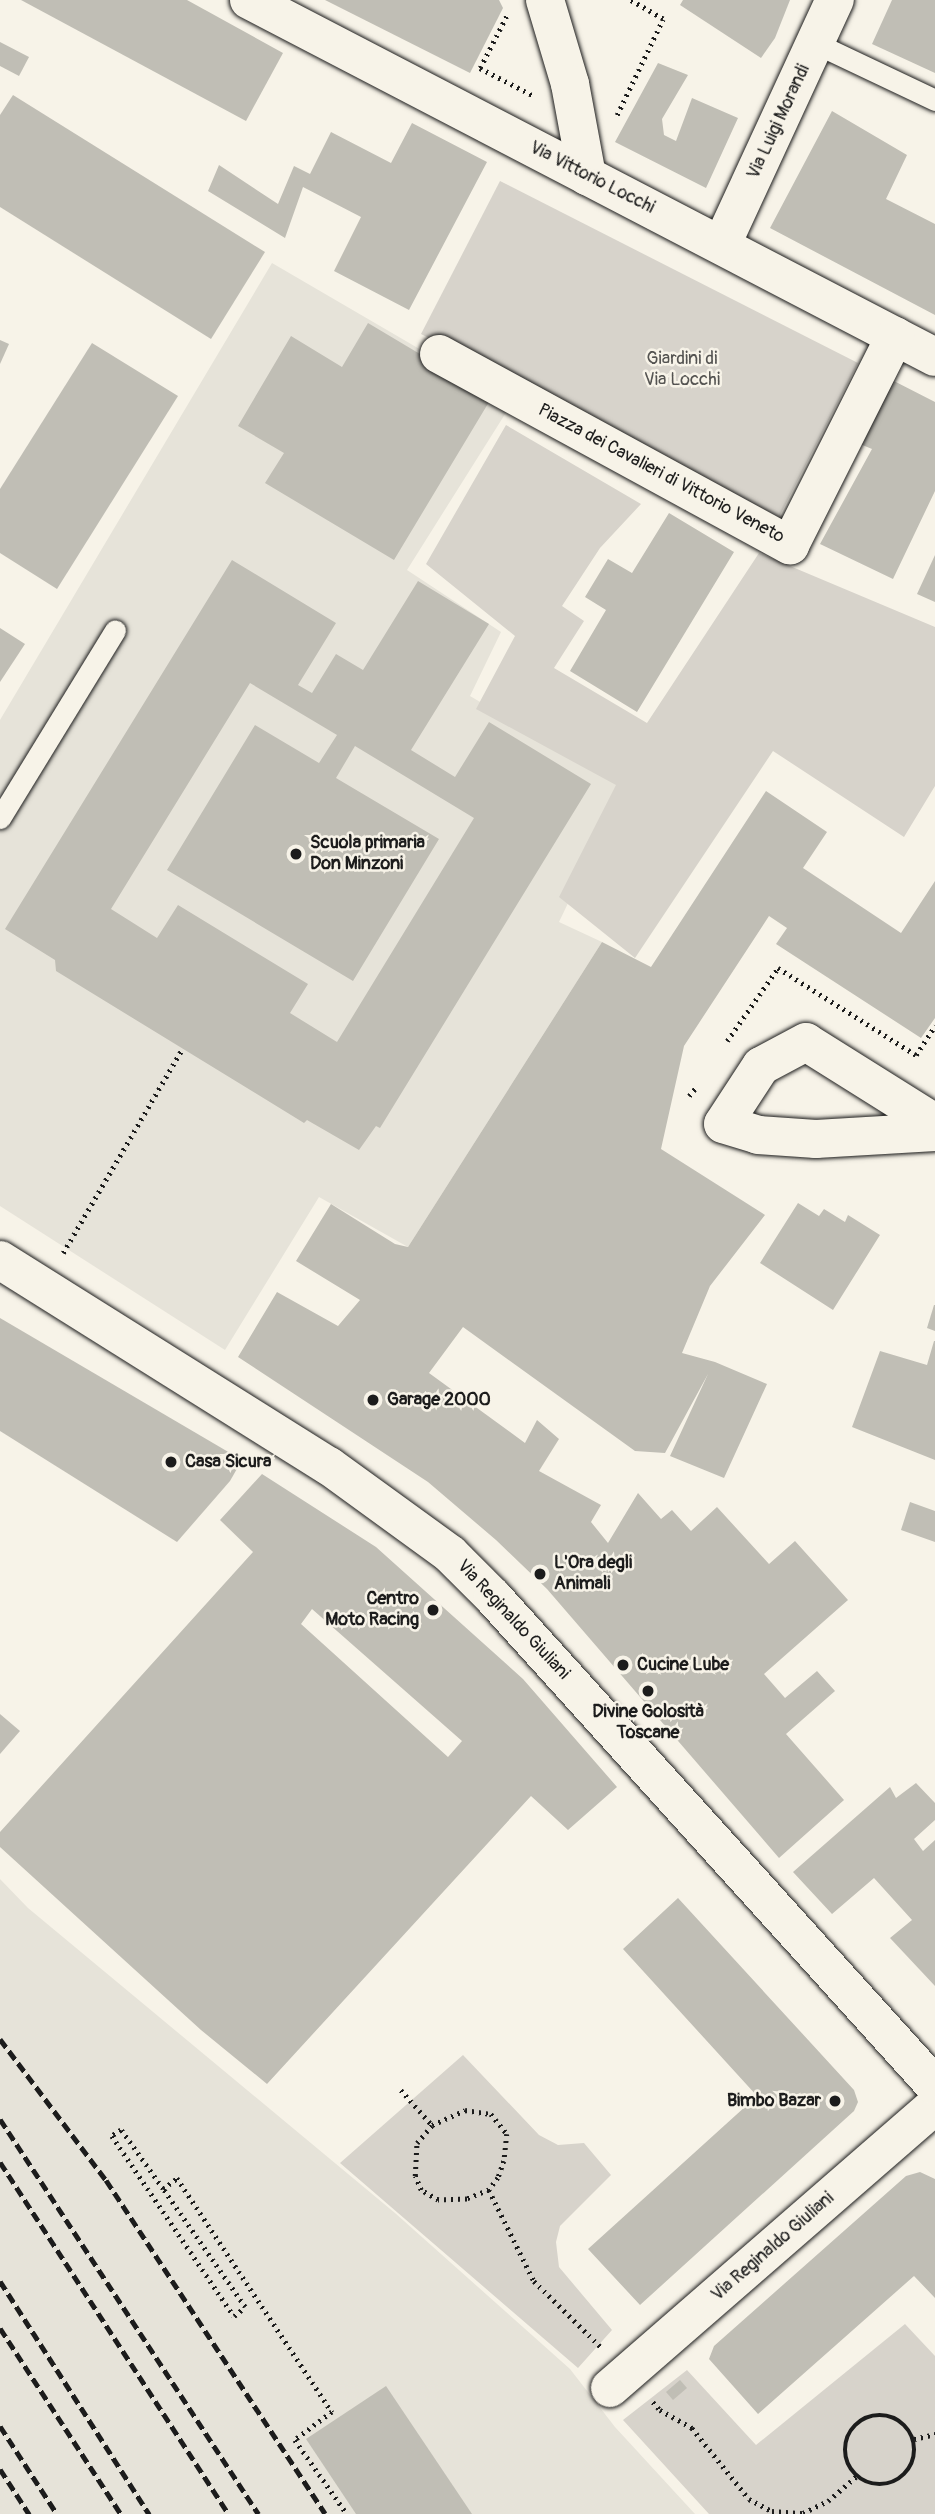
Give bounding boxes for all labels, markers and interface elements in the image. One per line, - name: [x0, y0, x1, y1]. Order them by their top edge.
- street label: Via Luigi Morandi: [743, 61, 815, 183]
- street label: Via Vittorio Locchi: [526, 137, 658, 219]
- park label: Giardini di Via Locchi: [644, 349, 720, 392]
- street label: Piazza dei Cavalieri di Vittorio Veneto: [534, 400, 788, 548]
- place label: Scuola primaria Don Minzoni: [310, 833, 425, 876]
- marker: Scuola primaria Don Minzoni: [288, 846, 304, 862]
- place label: Garage 2000: [387, 1389, 491, 1411]
- marker: Garage 2000: [365, 1392, 381, 1408]
- place label: Casa Sicura: [185, 1451, 271, 1473]
- marker: Casa Sicura: [163, 1454, 179, 1470]
- place label: L'Ora degli Animali: [554, 1553, 632, 1596]
- street label: Via Reginaldo Giuliani: [452, 1556, 574, 1684]
- marker: L'Ora degli Animali: [532, 1566, 548, 1582]
- place label: Centro Moto Racing: [325, 1589, 419, 1632]
- marker: Centro Moto Racing: [425, 1602, 441, 1618]
- place label: Cucine Lube: [637, 1654, 729, 1676]
- marker: Cucine Lube: [615, 1657, 631, 1673]
- marker: Divine Golosità Toscane: [640, 1683, 656, 1699]
- place label: Divine Golosità Toscane: [592, 1702, 704, 1744]
- place label: Bimbo Bazar: [727, 2090, 821, 2112]
- marker: Bimbo Bazar: [827, 2093, 843, 2109]
- street label: Via Reginaldo Giuliani: [707, 2188, 839, 2306]

